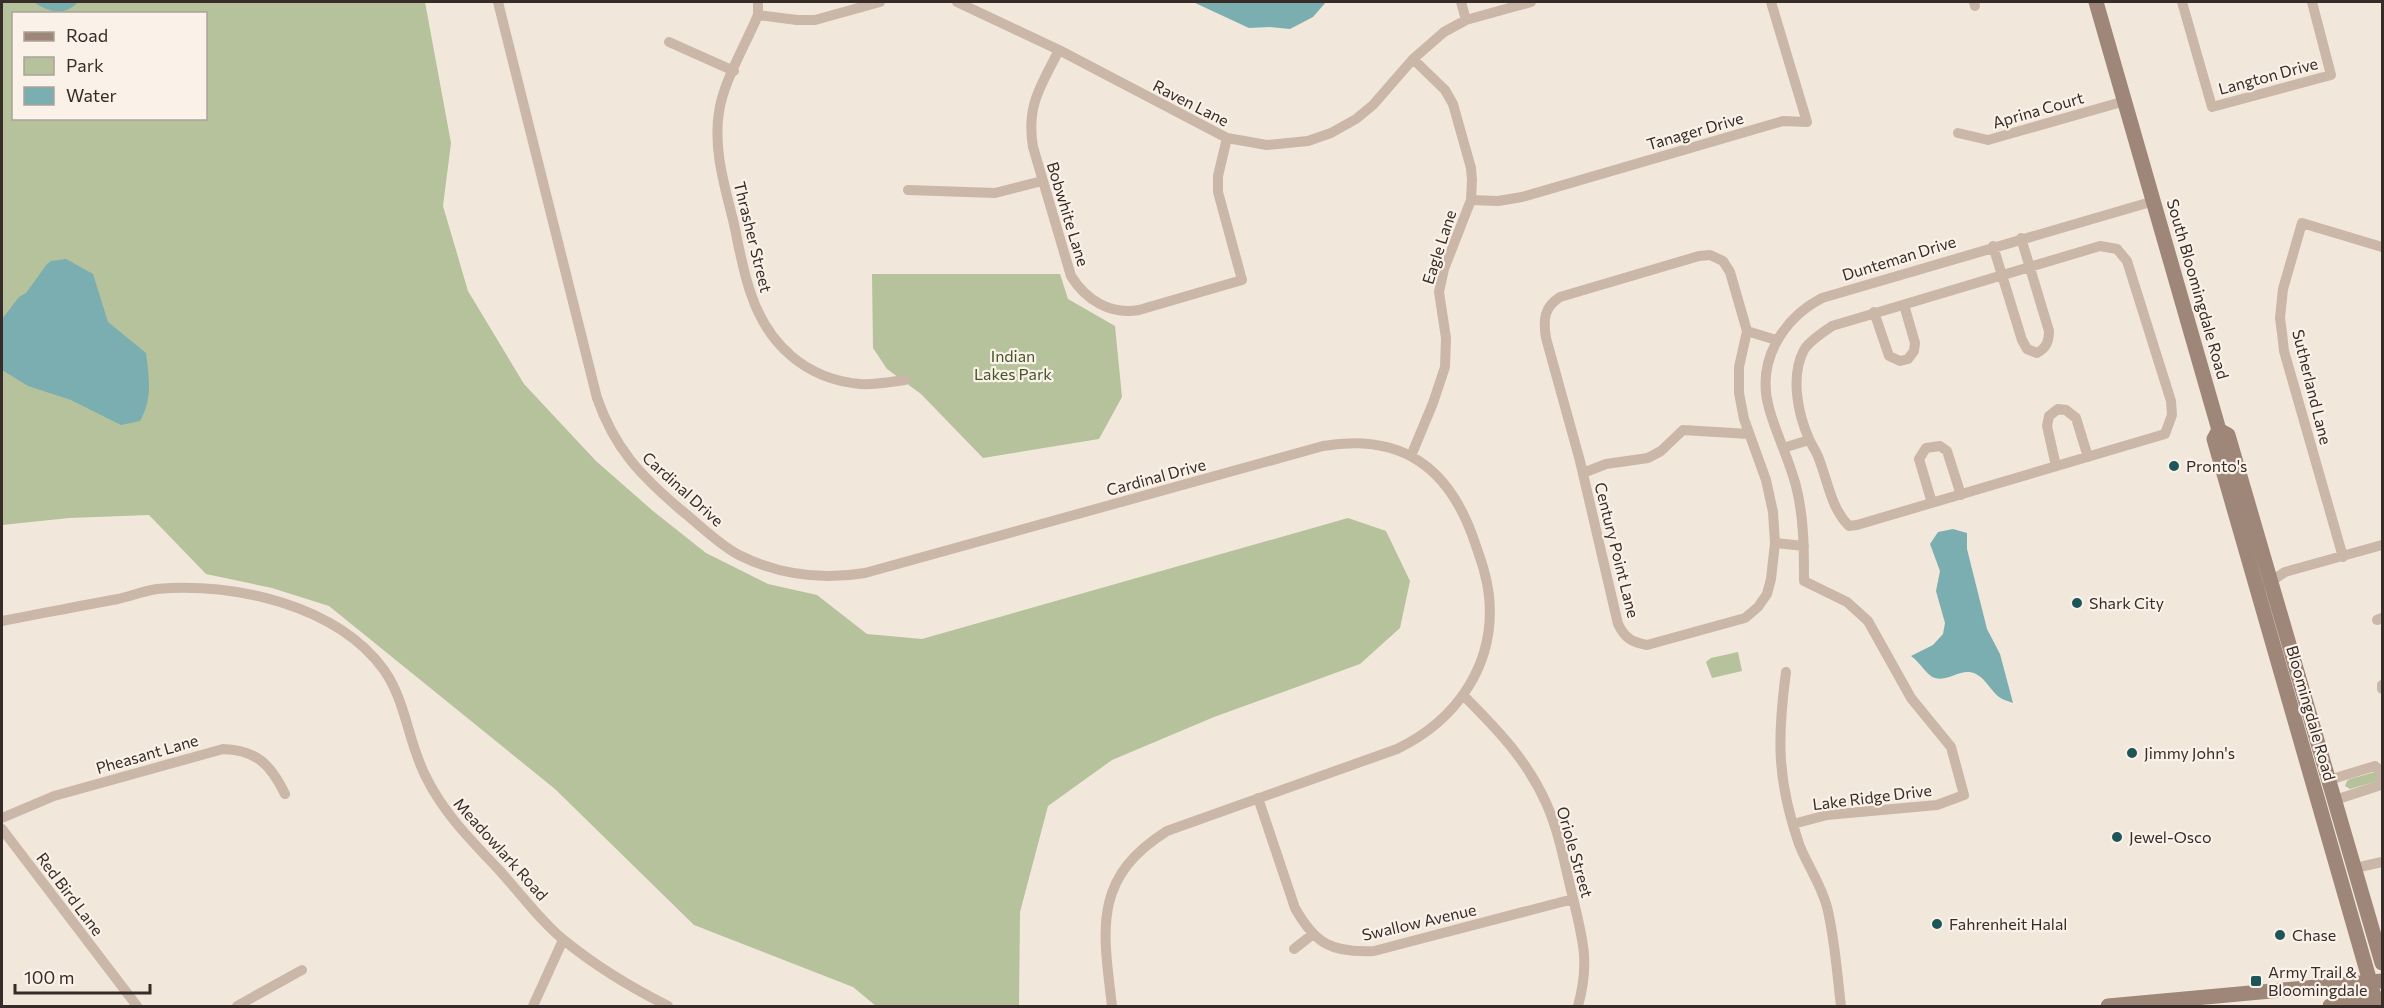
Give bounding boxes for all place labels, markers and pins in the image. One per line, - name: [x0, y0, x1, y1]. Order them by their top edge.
- place label: Pronto's: [2186, 456, 2247, 475]
- marker: Pronto's: [2167, 459, 2181, 473]
- place label: Shark City: [2089, 593, 2164, 612]
- marker: Shark City: [2070, 596, 2084, 610]
- place label: Jimmy John's: [2144, 743, 2235, 762]
- marker: Jimmy John's: [2125, 746, 2139, 760]
- place label: Jewel-Osco: [2129, 827, 2212, 846]
- marker: Jewel-Osco: [2110, 830, 2124, 844]
- place label: Fahrenheit Halal: [1949, 914, 2067, 933]
- marker: Fahrenheit Halal: [1930, 917, 1944, 931]
- place label: Chase: [2292, 925, 2336, 944]
- marker: Chase: [2273, 928, 2287, 942]
- place label: Army Trail & Bloomingdale: [2268, 962, 2367, 999]
- marker: Army Trail & Bloomingdale: [2249, 974, 2263, 988]

